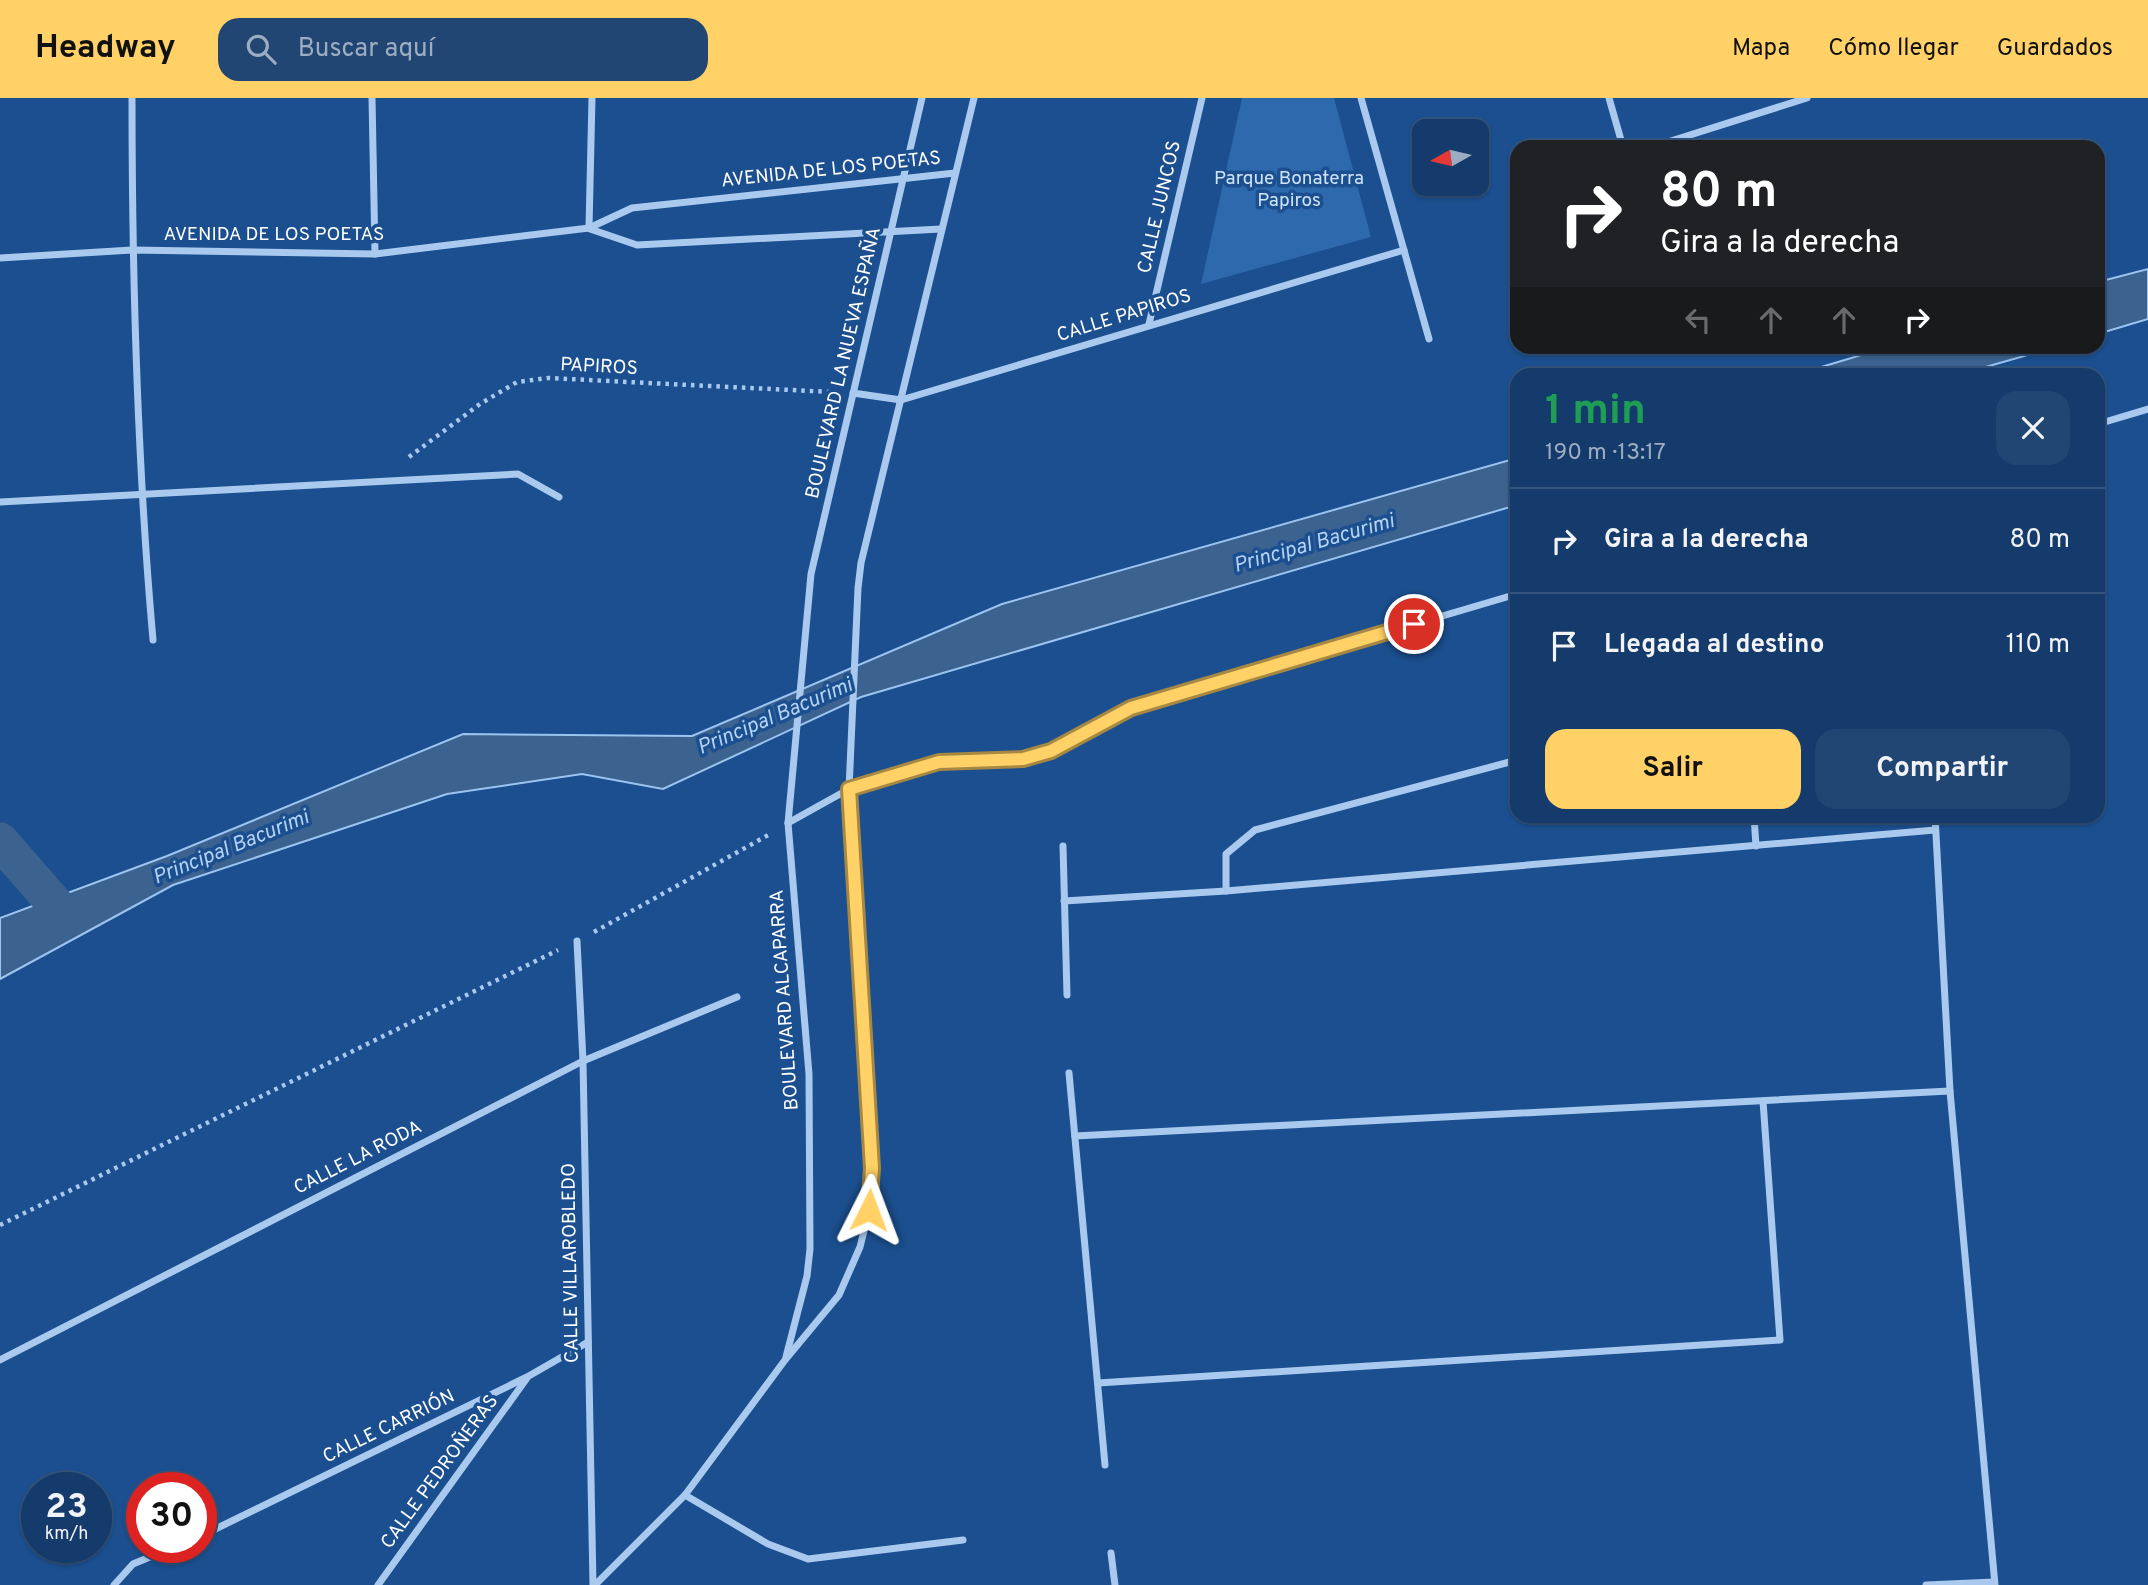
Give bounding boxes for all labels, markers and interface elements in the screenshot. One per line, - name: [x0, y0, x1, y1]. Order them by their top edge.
- search box: [218, 18, 708, 81]
- text: Headway: [35, 28, 176, 70]
- icon: search: [242, 30, 280, 68]
- text: Buscar aquí: [298, 33, 434, 66]
- text: Mapa: [1732, 34, 1790, 64]
- text: Cómo llegar: [1828, 34, 1959, 64]
- text: Guardados: [1997, 34, 2113, 64]
- north arrow: [1412, 119, 1489, 196]
- map controls: [1412, 119, 1489, 196]
- street label: CALLE JUNCOS: [1133, 138, 1187, 276]
- street label: AVENIDA DE LOS POETAS: [720, 147, 942, 193]
- text: 80 m: [1660, 163, 1777, 225]
- park label: Parque Bonaterra Papiros: [1214, 167, 1364, 213]
- icon: right: [1545, 168, 1636, 259]
- street label: AVENIDA DE LOS POETAS: [164, 223, 384, 247]
- text: Gira a la derecha: [1660, 224, 1899, 264]
- street label: BOULEVARD LA NUEVA ESPAÑA: [800, 225, 887, 501]
- street label: CALLE PAPIROS: [1054, 284, 1194, 348]
- icon: left: [1679, 301, 1717, 339]
- icon: ahead: [1752, 301, 1790, 339]
- icon: ahead: [1825, 301, 1863, 339]
- icon: right: [1898, 301, 1936, 339]
- street label: PAPIROS: [560, 353, 638, 381]
- text: 1 min: [1545, 386, 1646, 439]
- button: close: [1996, 391, 2070, 465]
- text: 190 m · 13:17: [1545, 439, 1666, 468]
- water label: Principal Bacurimi: [1230, 508, 1399, 580]
- icon: right: [1545, 522, 1583, 560]
- text: Gira a la derecha: [1604, 524, 1809, 557]
- text: 80 m: [2010, 524, 2070, 557]
- pin: [1384, 594, 1444, 654]
- icon: arrive: [1395, 605, 1433, 643]
- icon: arrive: [1545, 627, 1583, 665]
- text: Llegada al destino: [1604, 629, 1824, 662]
- text: 110 m: [2006, 629, 2070, 662]
- water label: Principal Bacurimi: [693, 671, 858, 762]
- button: Salir: [1545, 729, 1801, 809]
- button: Compartir: [1815, 729, 2070, 809]
- water label: Principal Bacurimi: [149, 804, 315, 892]
- street label: BOULEVARD ALCAPARRA: [765, 889, 805, 1111]
- street label: CALLE LA RODA: [290, 1115, 426, 1201]
- street label: CALLE VILLAROBLEDO: [557, 1163, 585, 1363]
- position arrow: [832, 1173, 906, 1247]
- street label: CALLE CARRIÓN: [319, 1384, 459, 1469]
- street label: CALLE PEDROÑERAS: [375, 1390, 504, 1554]
- speed limit sign: 30: [126, 1472, 217, 1563]
- text: 23: [45, 1486, 88, 1530]
- text: km/h: [45, 1523, 88, 1546]

